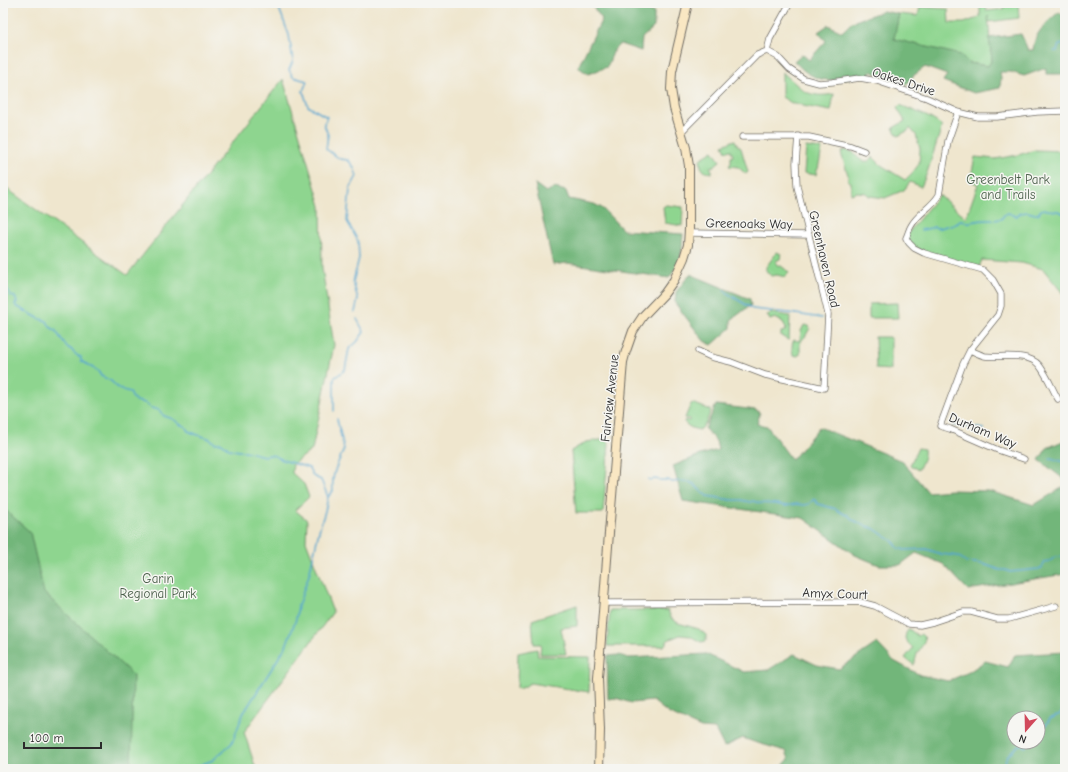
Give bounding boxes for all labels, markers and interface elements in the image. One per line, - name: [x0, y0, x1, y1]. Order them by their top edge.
- street label: Oakes Drive: [870, 64, 938, 99]
- park label: Greenbelt Park and Trails: [966, 172, 1051, 202]
- street label: Greenhaven Road: [806, 209, 843, 309]
- street label: Greenoaks Way: [705, 215, 793, 232]
- street label: Fairview Avenue: [597, 353, 622, 443]
- street label: Durham Way: [947, 410, 1019, 451]
- park label: Garin Regional Park: [120, 571, 197, 601]
- street label: Amyx Court: [802, 585, 869, 602]
- north arrow: [1006, 710, 1046, 750]
- scale bar: [24, 724, 101, 750]
- text: 100 m: [30, 731, 63, 745]
- text: N: [1017, 732, 1028, 746]

